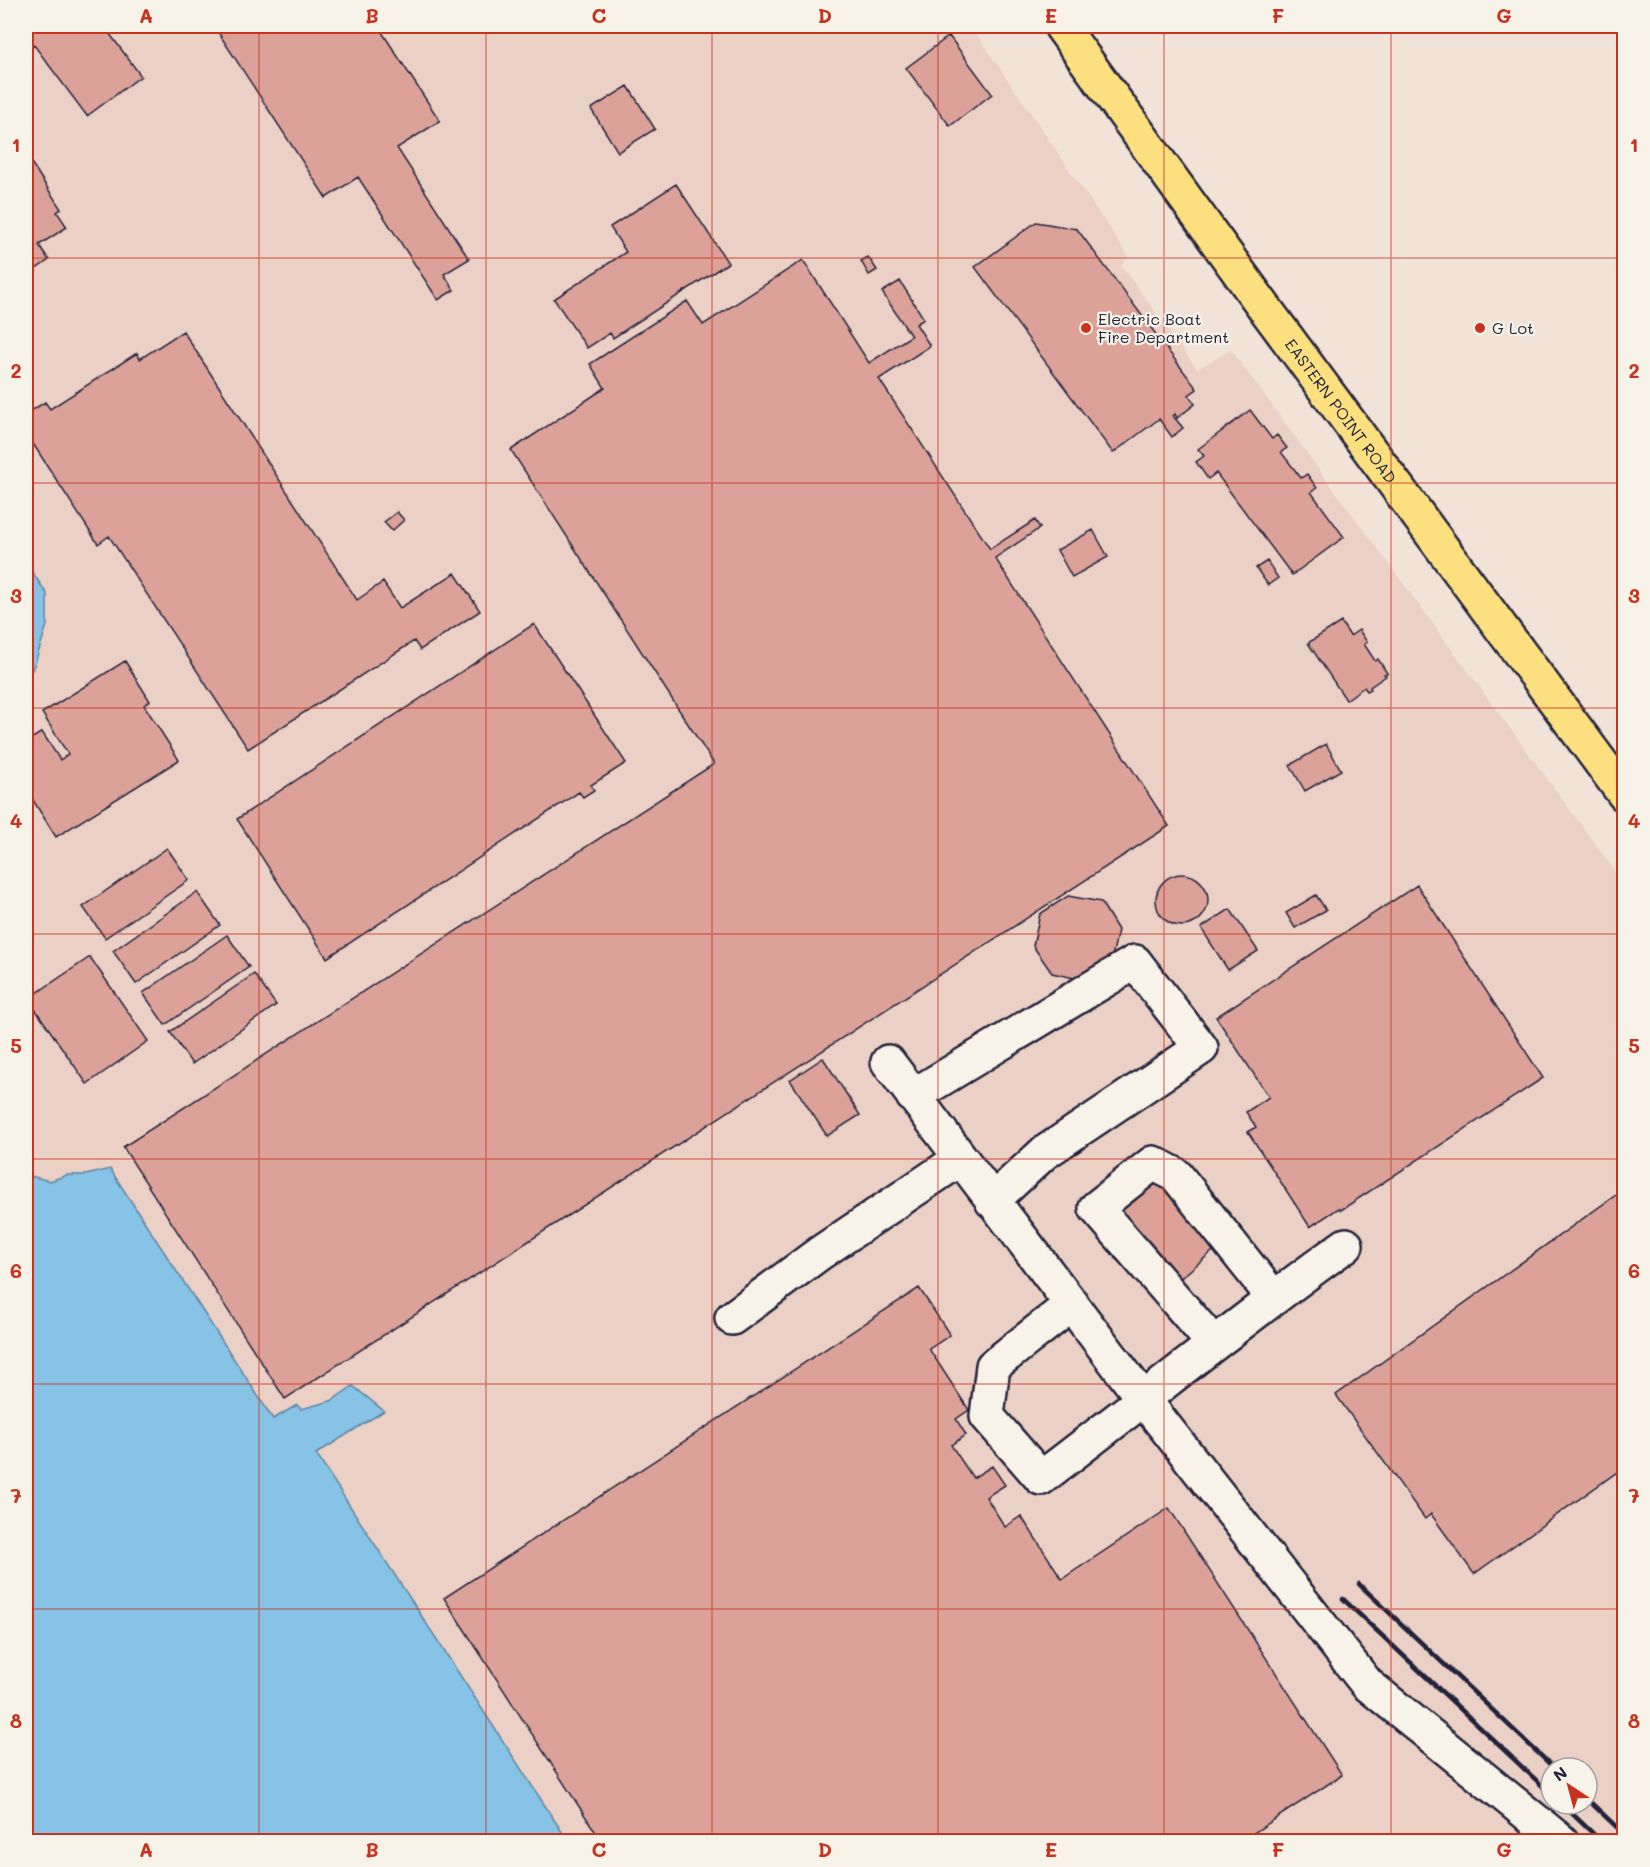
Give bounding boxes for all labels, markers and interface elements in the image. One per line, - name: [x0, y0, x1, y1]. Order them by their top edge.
- text: A: [139, 2, 153, 28]
- text: B: [365, 2, 379, 28]
- text: C: [592, 2, 607, 28]
- text: D: [818, 2, 832, 28]
- text: E: [1045, 2, 1057, 28]
- text: F: [1272, 2, 1285, 28]
- text: G: [1496, 2, 1512, 28]
- text: 1: [12, 131, 20, 157]
- text: 1: [1630, 131, 1638, 157]
- place label: Electric Boat Fire Department: [1098, 308, 1229, 347]
- place label: G Lot: [1492, 317, 1534, 338]
- marker: Electric Boat Fire Department: [1079, 321, 1093, 335]
- marker: G Lot: [1473, 321, 1487, 335]
- street label: EASTERN POINT ROAD: [1281, 334, 1402, 487]
- text: 2: [10, 357, 22, 383]
- text: 2: [1628, 357, 1640, 383]
- text: 3: [10, 582, 22, 608]
- text: 3: [1628, 582, 1640, 608]
- text: 4: [10, 807, 23, 833]
- text: 4: [1628, 807, 1641, 833]
- text: 5: [10, 1032, 22, 1058]
- text: 5: [1628, 1032, 1640, 1058]
- text: 6: [10, 1257, 22, 1283]
- text: 6: [1628, 1257, 1640, 1283]
- text: 7: [10, 1482, 22, 1508]
- text: 7: [1628, 1482, 1640, 1508]
- text: 8: [10, 1707, 22, 1733]
- text: 8: [1628, 1707, 1640, 1733]
- north arrow: [1539, 1756, 1599, 1816]
- text: N: [1549, 1761, 1571, 1786]
- text: A: [139, 1836, 153, 1862]
- text: B: [365, 1836, 379, 1862]
- text: C: [592, 1836, 607, 1862]
- text: D: [818, 1836, 832, 1862]
- text: E: [1045, 1836, 1057, 1862]
- text: F: [1272, 1836, 1285, 1862]
- text: G: [1496, 1836, 1512, 1862]

